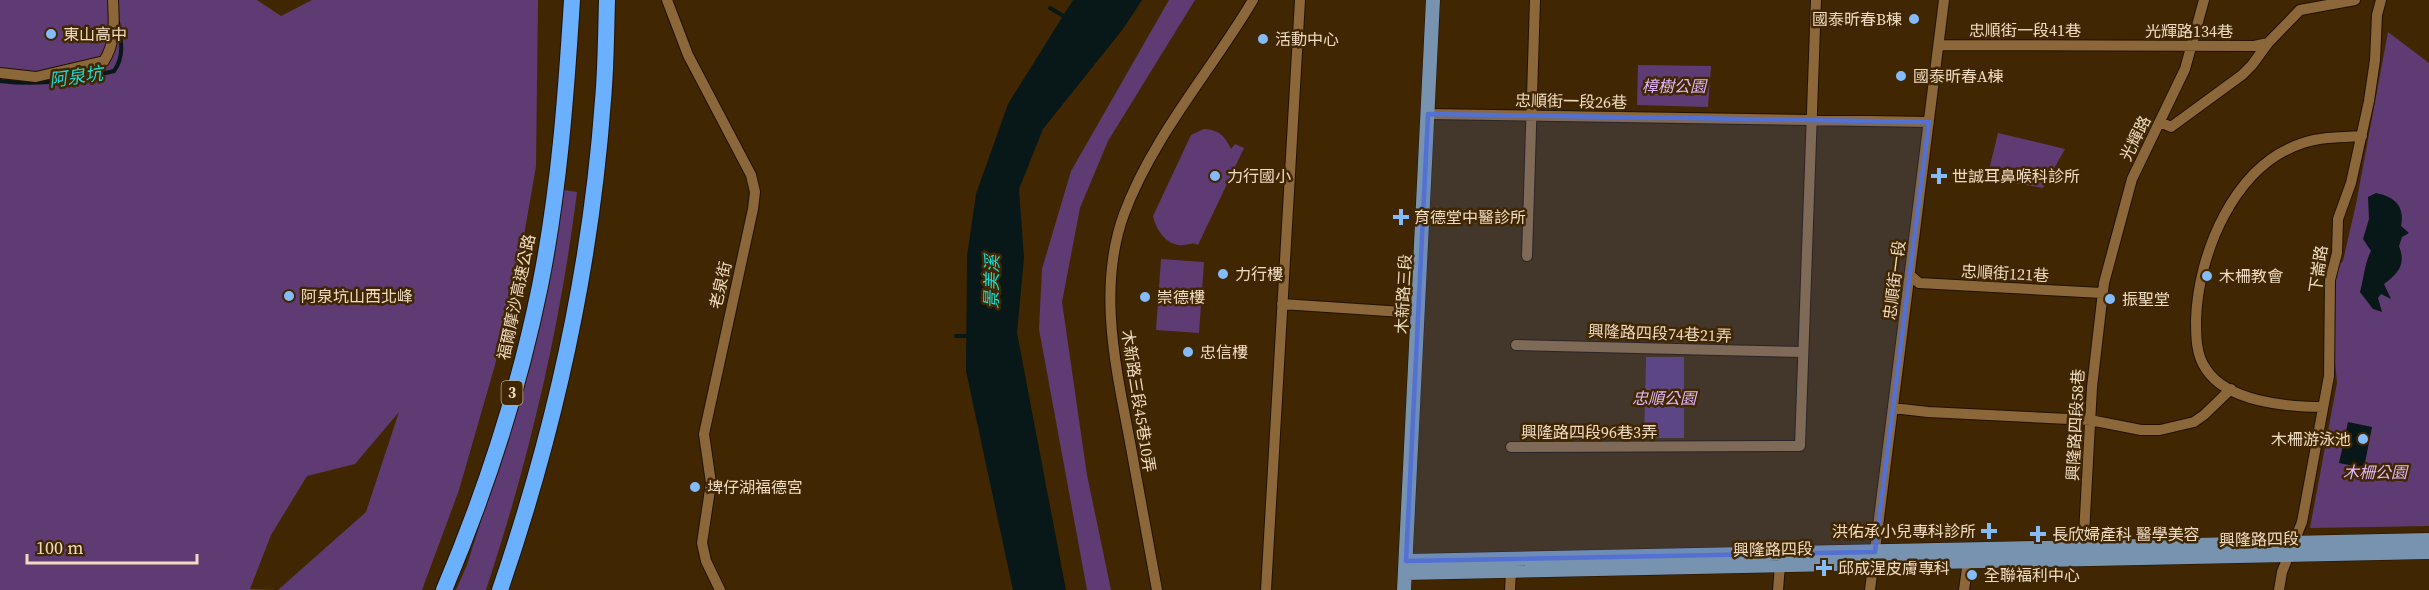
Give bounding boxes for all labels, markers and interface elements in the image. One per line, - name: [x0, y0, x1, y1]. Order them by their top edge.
- place label: 國泰昕春B棟: [1812, 8, 1902, 30]
- marker: 國泰昕春B棟: [1907, 12, 1921, 26]
- street label: 忠順街一段41巷: [1969, 19, 2081, 41]
- street label: 光輝路134巷: [2145, 20, 2233, 42]
- place label: 東山高中: [63, 23, 127, 45]
- marker: 東山高中: [44, 27, 58, 41]
- place label: 活動中心: [1275, 28, 1339, 50]
- marker: 活動中心: [1256, 32, 1270, 46]
- water label: 阿泉坑: [47, 60, 107, 93]
- place label: 國泰昕春A棟: [1913, 65, 2004, 87]
- marker: 國泰昕春A棟: [1894, 69, 1908, 83]
- park label: 樟樹公園: [1642, 75, 1708, 97]
- street label: 忠順街一段26巷: [1515, 89, 1627, 113]
- street label: 光輝路: [2115, 112, 2155, 164]
- place label: 力行國小: [1227, 165, 1291, 187]
- place label: 世誠耳鼻喉科診所: [1952, 165, 2080, 187]
- marker: 世誠耳鼻喉科診所: [1930, 167, 1948, 185]
- marker: 力行國小: [1208, 169, 1222, 183]
- place label: 育德堂中醫診所: [1414, 206, 1526, 228]
- marker: 育德堂中醫診所: [1392, 208, 1410, 226]
- street label: 福爾摩沙高速公路: [492, 232, 540, 362]
- street label: 忠順街一段: [1878, 239, 1910, 321]
- street label: 下崙路: [2304, 244, 2332, 294]
- water label: 景美溪: [979, 252, 1005, 309]
- street label: 木新路三段: [1390, 253, 1416, 335]
- street label: 老泉街: [704, 259, 736, 311]
- street label: 忠順街121巷: [1960, 260, 2050, 286]
- place label: 力行樓: [1235, 263, 1283, 285]
- place label: 木柵教會: [2219, 265, 2283, 287]
- marker: 力行樓: [1216, 267, 1230, 281]
- marker: 木柵教會: [2200, 269, 2214, 283]
- place label: 阿泉坑山西北峰: [301, 285, 413, 307]
- place label: 崇德樓: [1157, 286, 1205, 308]
- place label: 振聖堂: [2122, 288, 2170, 310]
- marker: 阿泉坑山西北峰: [282, 289, 296, 303]
- marker: 崇德樓: [1138, 290, 1152, 304]
- marker: 振聖堂: [2103, 292, 2117, 306]
- street label: 興隆路四段74巷21弄: [1588, 319, 1732, 347]
- street label: 木新路三段45巷10弄: [1117, 328, 1161, 474]
- place label: 忠信樓: [1200, 341, 1248, 363]
- marker: 忠信樓: [1181, 345, 1195, 359]
- street label: 興隆路四段58巷: [2061, 368, 2089, 482]
- road number: 3: [502, 381, 522, 405]
- park label: 忠順公園: [1632, 387, 1698, 409]
- street label: 興隆路四段96巷3弄: [1521, 421, 1657, 443]
- place label: 木柵游泳池: [2271, 428, 2351, 450]
- marker: 木柵游泳池: [2356, 432, 2370, 446]
- park label: 木柵公園: [2343, 461, 2409, 483]
- place label: 埤仔湖福德宮: [707, 476, 803, 498]
- marker: 埤仔湖福德宮: [688, 480, 702, 494]
- place label: 洪佑承小兒專科診所: [1832, 520, 1976, 542]
- marker: 洪佑承小兒專科診所: [1980, 522, 1998, 540]
- place label: 長欣婦產科 醫學美容: [2052, 523, 2200, 545]
- marker: 長欣婦產科 醫學美容: [2029, 525, 2047, 543]
- scale bar: [27, 527, 196, 565]
- street label: 興隆路四段: [2219, 527, 2299, 551]
- text: 100 m: [36, 535, 83, 560]
- street label: 興隆路四段: [1733, 537, 1813, 561]
- place label: 邱成湦皮膚專科: [1838, 557, 1950, 579]
- marker: 邱成湦皮膚專科: [1815, 559, 1833, 577]
- place label: 全聯福利中心: [1984, 564, 2080, 586]
- marker: 全聯福利中心: [1965, 568, 1979, 582]

